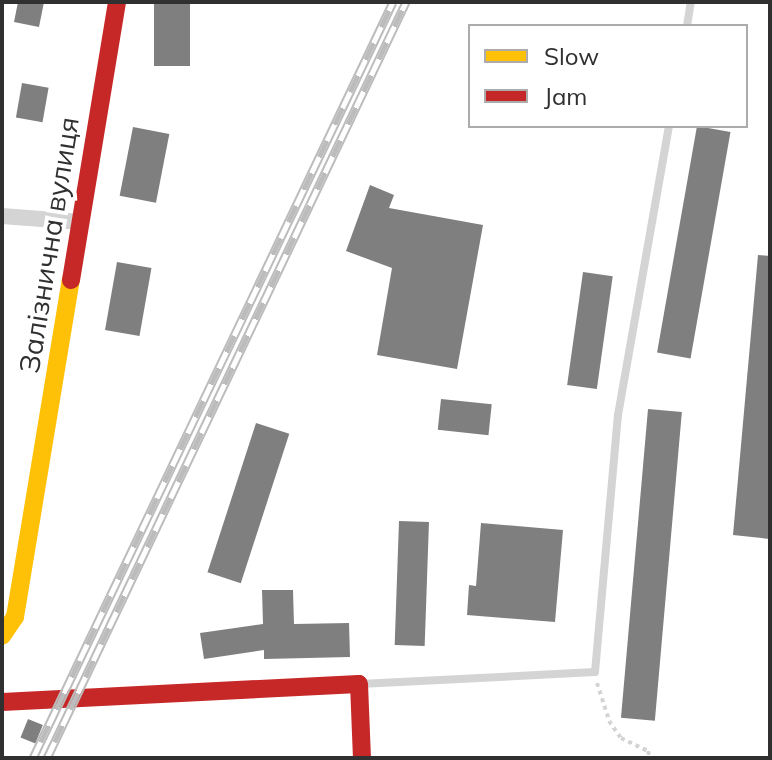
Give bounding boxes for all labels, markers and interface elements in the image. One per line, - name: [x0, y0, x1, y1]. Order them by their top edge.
- legend: [468, 24, 748, 128]
- text: Slow: [544, 41, 599, 71]
- text: Jam: [544, 81, 587, 111]
- street label: Залізнична вулиця: [12, 115, 86, 375]

